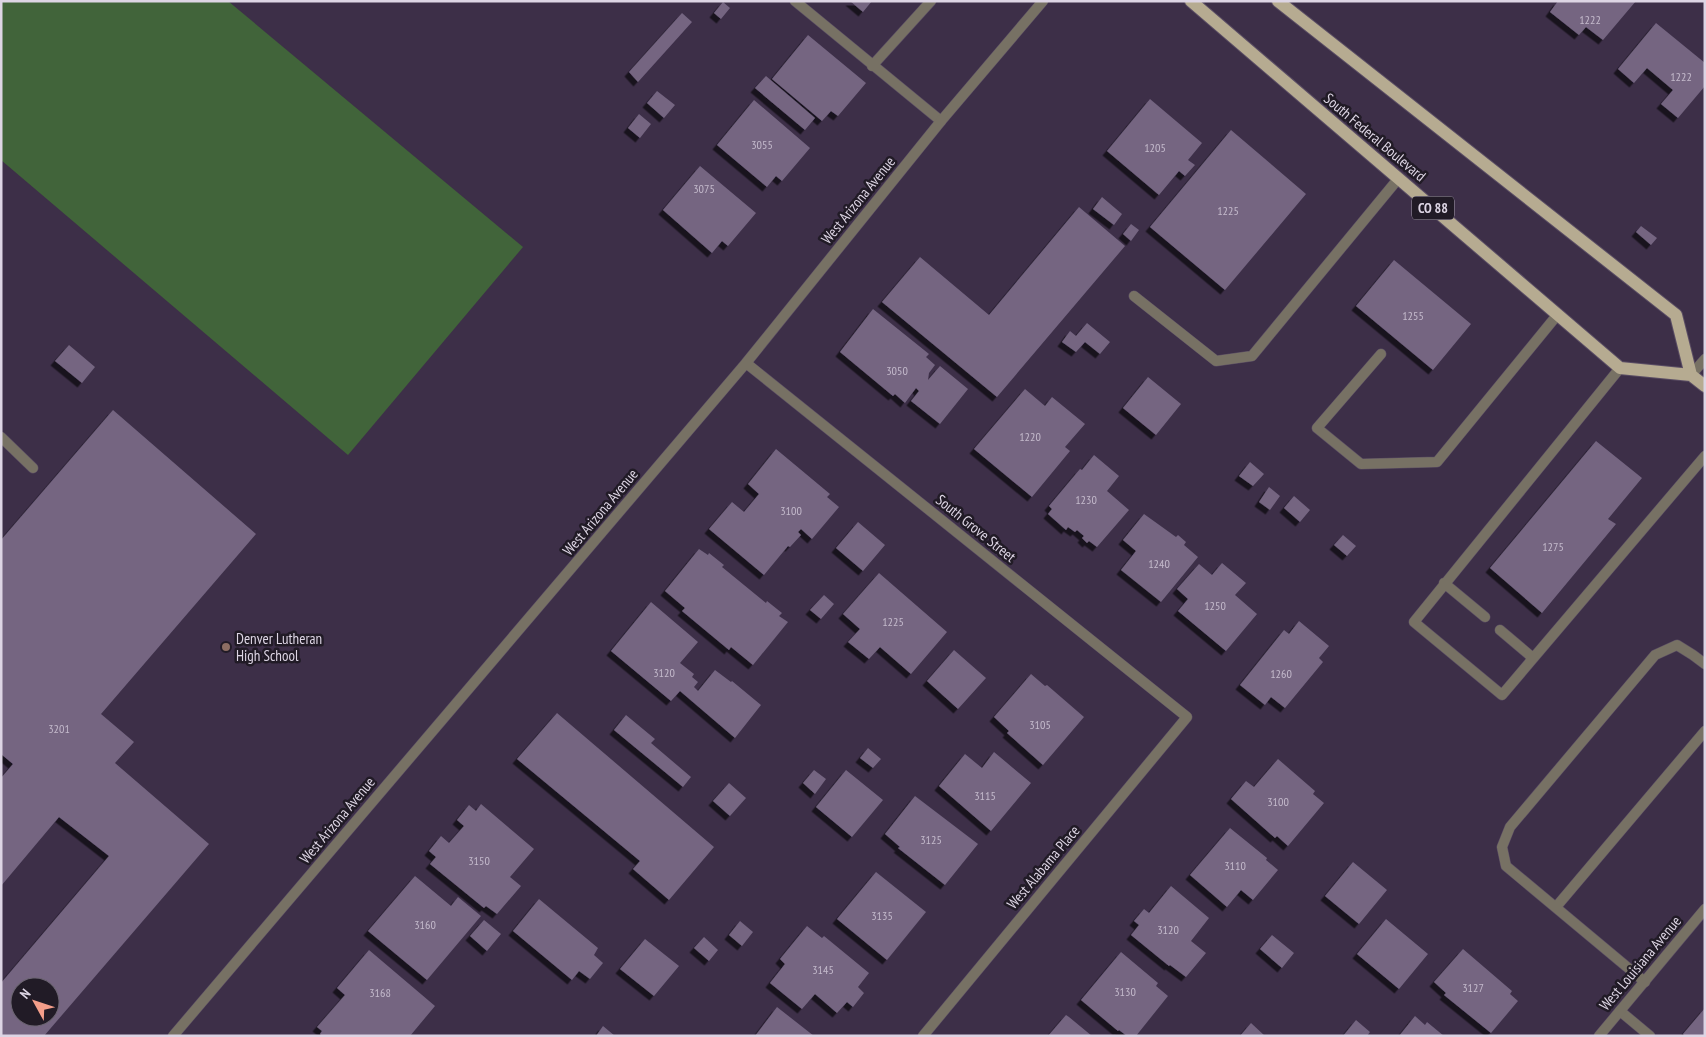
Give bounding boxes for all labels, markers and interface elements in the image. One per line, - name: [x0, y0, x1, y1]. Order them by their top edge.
- house number: 1222: [1579, 12, 1601, 27]
- house number: 1222: [1670, 69, 1692, 84]
- street label: South Federal Boulevard: [1320, 89, 1430, 185]
- house number: 3055: [751, 137, 773, 152]
- house number: 1205: [1144, 140, 1166, 155]
- street label: West Arizona Avenue: [817, 152, 899, 248]
- house number: 3075: [693, 181, 715, 196]
- road number: CO 88: [1412, 197, 1454, 220]
- house number: 1225: [1217, 203, 1239, 218]
- house number: 1255: [1402, 308, 1424, 323]
- house number: 3050: [886, 363, 908, 378]
- house number: 1220: [1019, 429, 1041, 444]
- street label: West Arizona Avenue: [558, 465, 642, 559]
- street label: South Grove Street: [932, 490, 1020, 566]
- house number: 1230: [1075, 492, 1097, 507]
- house number: 3100: [780, 503, 802, 518]
- house number: 1275: [1542, 539, 1564, 554]
- house number: 1240: [1148, 556, 1170, 571]
- house number: 1250: [1204, 598, 1226, 613]
- house number: 1225: [882, 614, 904, 629]
- place label: Denver Lutheran High School: [236, 629, 322, 665]
- marker: Denver Lutheran High School: [220, 641, 232, 653]
- house number: 3120: [653, 665, 675, 680]
- house number: 1260: [1270, 666, 1292, 681]
- house number: 3105: [1029, 717, 1051, 732]
- house number: 3201: [48, 721, 70, 736]
- street label: West Arizona Avenue: [295, 773, 379, 867]
- house number: 3115: [974, 788, 996, 803]
- house number: 3100: [1267, 794, 1289, 809]
- street label: West Alabama Place: [1003, 821, 1083, 913]
- house number: 3125: [920, 832, 942, 847]
- house number: 3150: [468, 853, 490, 868]
- house number: 3110: [1224, 858, 1246, 873]
- house number: 3135: [871, 908, 893, 923]
- street label: West Louisiana Avenue: [1595, 912, 1685, 1014]
- house number: 3160: [414, 917, 436, 932]
- house number: 3120: [1157, 922, 1179, 937]
- house number: 3145: [812, 962, 834, 977]
- north arrow: [10, 977, 60, 1027]
- house number: 3127: [1462, 980, 1484, 995]
- house number: 3130: [1114, 984, 1136, 999]
- text: N: [16, 985, 34, 1002]
- house number: 3168: [369, 985, 391, 1000]

